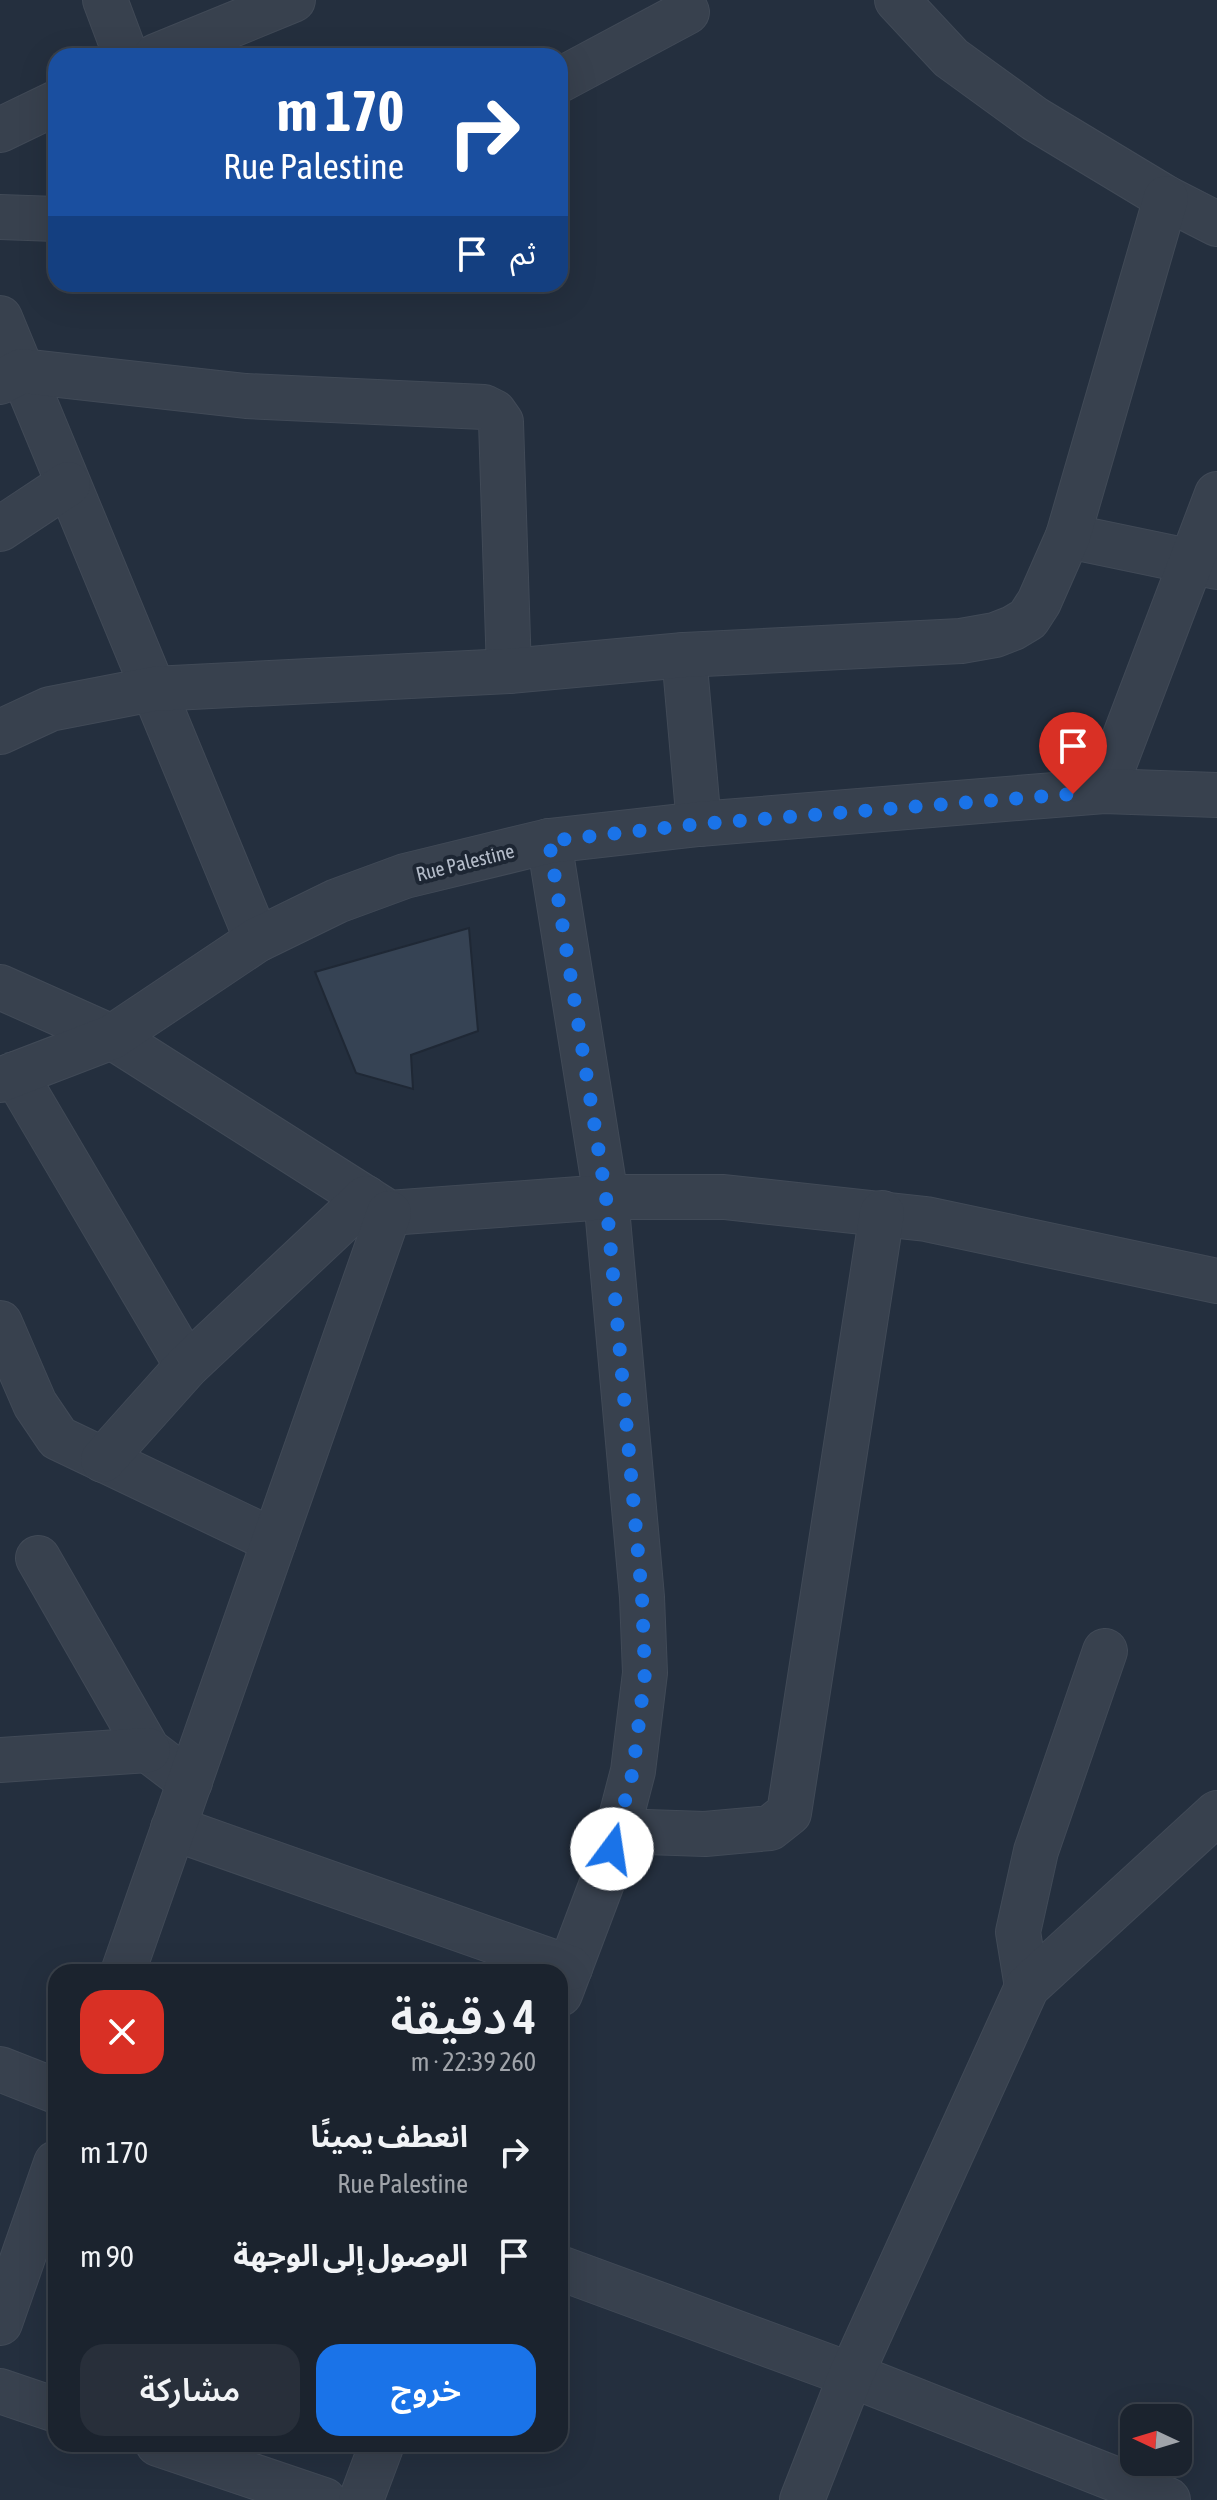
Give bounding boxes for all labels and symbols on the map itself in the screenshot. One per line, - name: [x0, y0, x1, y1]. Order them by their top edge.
- pin: [1039, 712, 1107, 794]
- street label: Rue Palestine: [413, 839, 517, 885]
- position arrow: [570, 1807, 654, 1891]
- north arrow: [1120, 2404, 1192, 2476]

